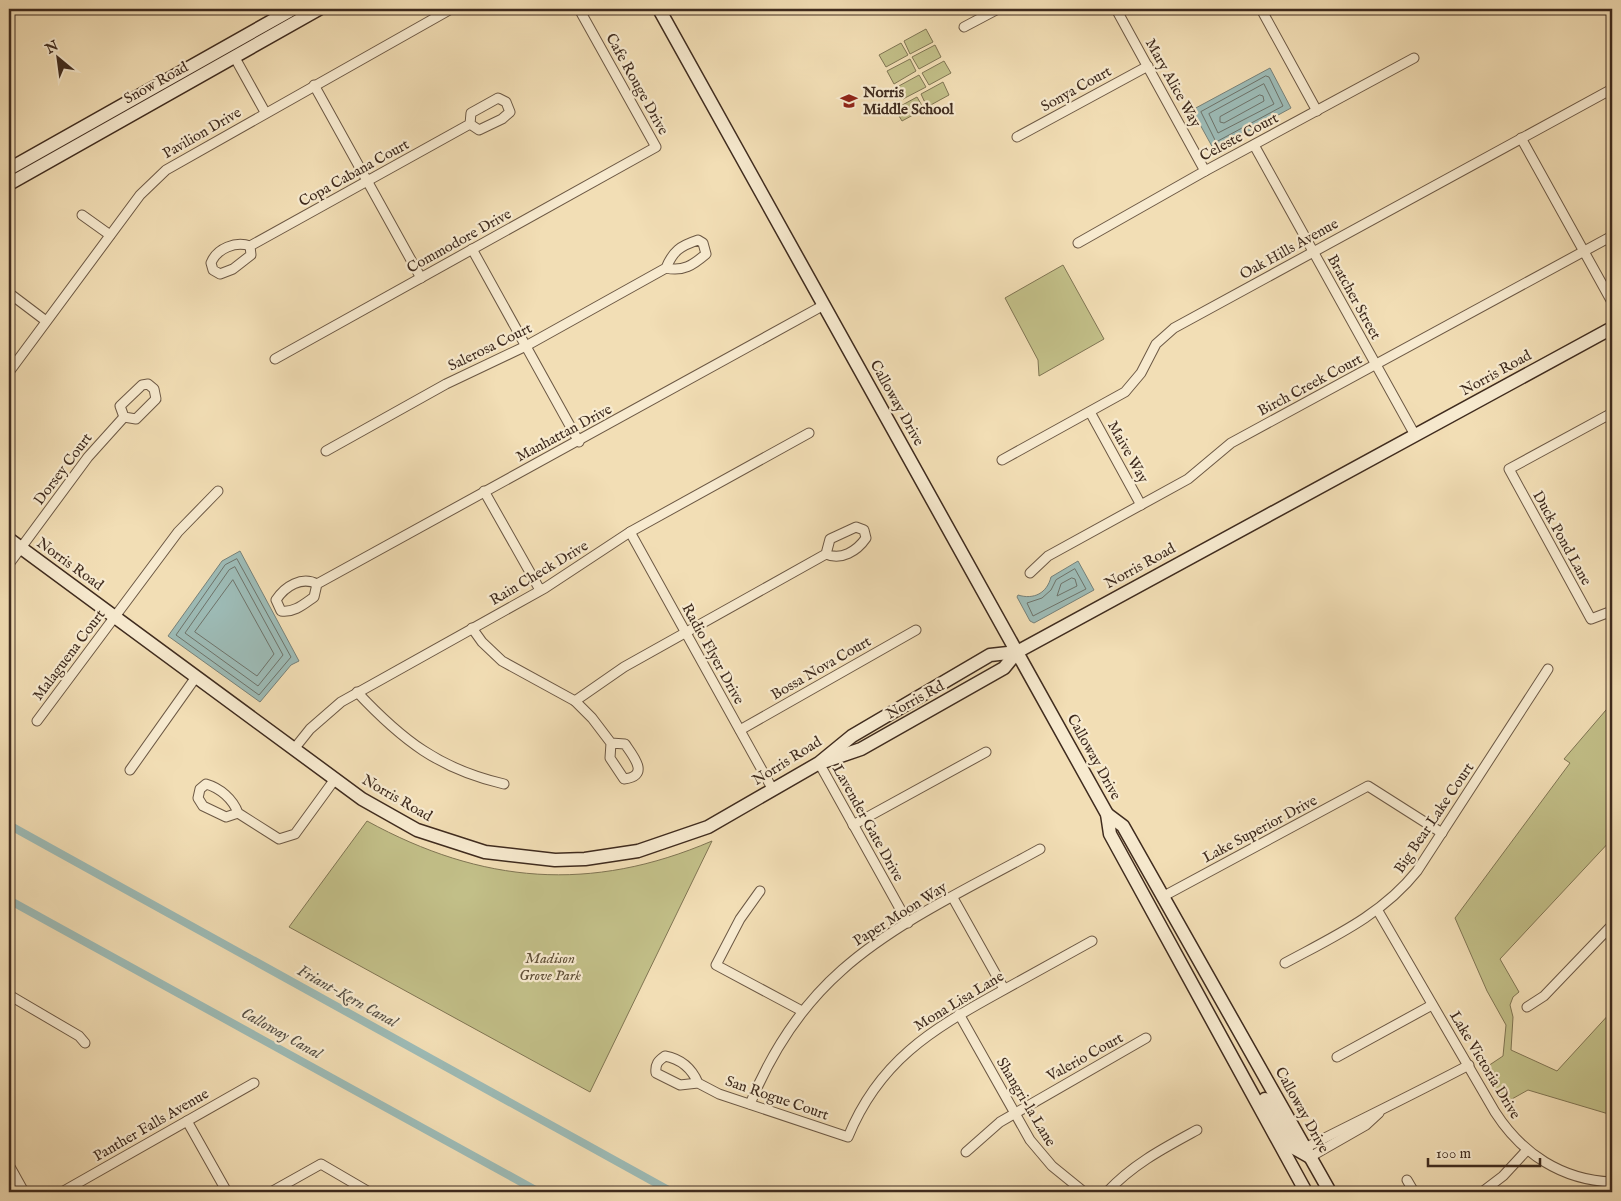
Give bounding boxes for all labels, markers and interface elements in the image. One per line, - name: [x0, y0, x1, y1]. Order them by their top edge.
- street label: Cafe Rouge Drive: [601, 30, 673, 138]
- north arrow: [32, 32, 82, 82]
- street label: Mary Alice Way: [1141, 35, 1206, 131]
- text: N: [42, 37, 62, 59]
- street label: Snow Road: [121, 57, 192, 108]
- street label: Sonya Court: [1037, 62, 1115, 116]
- place label: Norris Middle School: [862, 83, 954, 119]
- school or university icon: Norris Middle School: [839, 91, 859, 111]
- street label: Pavilion Drive: [159, 103, 245, 163]
- street label: Celeste Court: [1196, 108, 1282, 166]
- street label: Copa Cabana Court: [295, 135, 413, 211]
- street label: Commodore Drive: [403, 204, 515, 278]
- street label: Oak Hills Avenue: [1236, 214, 1342, 284]
- street label: Bratcher Street: [1323, 251, 1385, 343]
- street label: Salerosa Court: [445, 319, 535, 375]
- street label: Norris Road: [1457, 345, 1536, 400]
- street label: Birch Creek Court: [1255, 349, 1365, 421]
- street label: Calloway Drive: [866, 357, 928, 449]
- street label: Manhattan Drive: [513, 400, 615, 466]
- street label: Maive Way: [1103, 418, 1153, 487]
- street label: Dorsey Court: [30, 429, 96, 509]
- street label: Duck Pond Lane: [1528, 487, 1596, 589]
- street label: Norris Road: [33, 533, 108, 595]
- street label: Rain Check Drive: [486, 536, 592, 610]
- street label: Norris Road: [1101, 538, 1180, 593]
- street label: Radio Flyer Drive: [677, 600, 749, 708]
- street label: Malaguena Court: [29, 606, 109, 704]
- street label: Bossa Nova Court: [768, 632, 874, 704]
- street label: Norris Rd: [883, 676, 948, 724]
- street label: Calloway Drive: [1063, 711, 1125, 803]
- street label: Norris Road: [749, 732, 826, 790]
- street label: Big Bear Lake Court: [1390, 759, 1478, 877]
- street label: Lavender Gate Drive: [828, 761, 908, 885]
- street label: Norris Road: [358, 770, 436, 826]
- street label: Lake Superior Drive: [1200, 791, 1321, 867]
- street label: Paper Moon Way: [849, 877, 951, 950]
- park label: Madison Grove Park: [519, 949, 581, 985]
- water label: Friant-Kern Canal: [293, 961, 402, 1033]
- street label: Mona Lisa Lane: [911, 967, 1007, 1035]
- water label: Calloway Canal: [237, 1004, 326, 1065]
- street label: Lake Victoria Drive: [1445, 1007, 1525, 1123]
- street label: Valerio Court: [1043, 1028, 1126, 1086]
- street label: Shangri-la Lane: [992, 1054, 1060, 1150]
- street label: Calloway Drive: [1271, 1064, 1333, 1156]
- street label: San Rogue Court: [723, 1071, 831, 1125]
- street label: Panther Falls Avenue: [90, 1084, 212, 1166]
- scale bar: [1428, 1136, 1541, 1168]
- text: 100 m: [1436, 1144, 1472, 1163]

